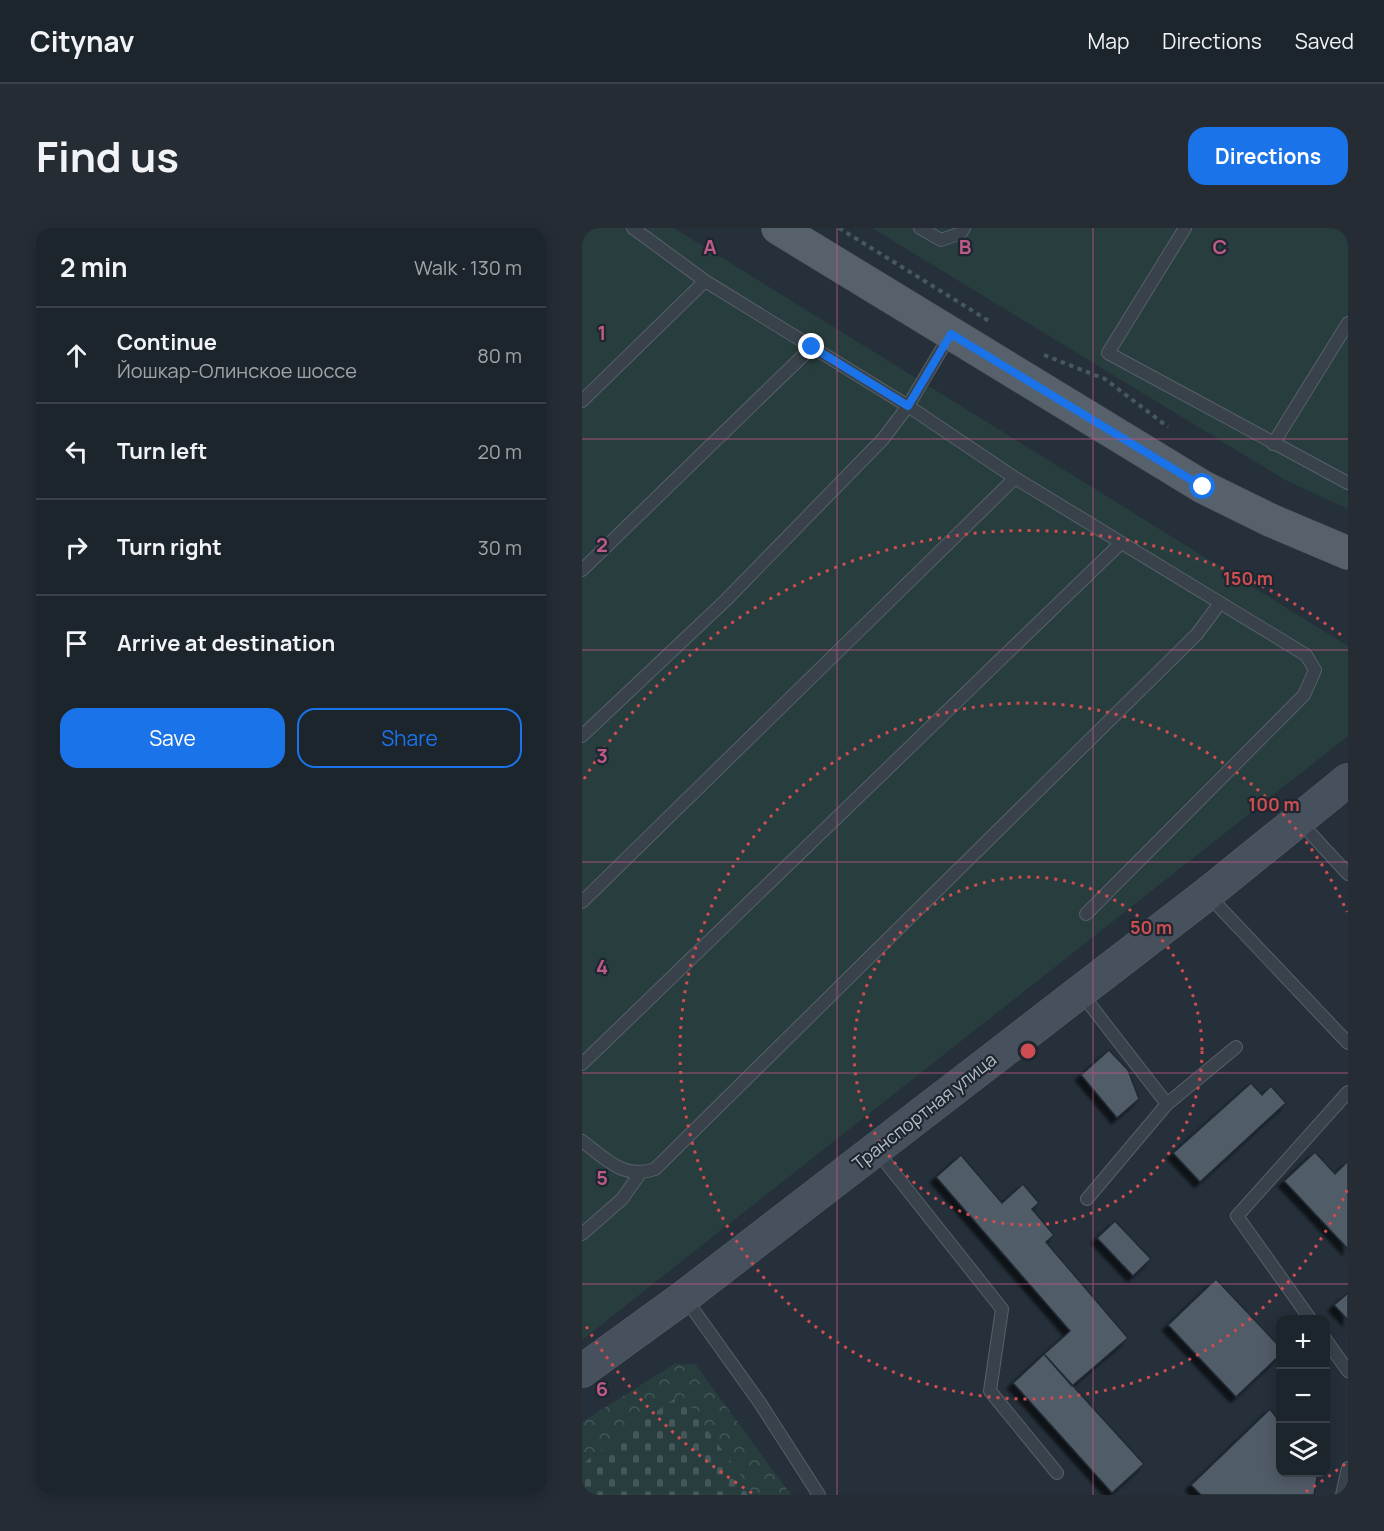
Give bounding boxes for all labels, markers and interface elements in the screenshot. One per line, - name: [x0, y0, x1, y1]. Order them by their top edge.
- text: Citynav: [30, 22, 134, 60]
- text: Map: [1088, 27, 1129, 55]
- text: Directions: [1162, 27, 1262, 55]
- text: Saved: [1295, 27, 1354, 55]
- text: Find us: [36, 127, 179, 185]
- button: Directions: [1188, 127, 1348, 185]
- text: A: [703, 233, 717, 260]
- text: B: [959, 233, 972, 260]
- text: C: [1213, 233, 1227, 260]
- text: 2 min: [60, 249, 128, 285]
- text: Walk · 130 m: [414, 254, 522, 281]
- text: 1: [598, 319, 606, 346]
- text: Continue: [117, 327, 217, 357]
- route end: [798, 333, 824, 359]
- icon: ahead: [60, 339, 93, 372]
- text: 80 m: [477, 342, 522, 369]
- text: Йошкар-Олинское шоссе: [117, 357, 357, 384]
- icon: left: [60, 435, 93, 468]
- text: Turn left: [117, 436, 207, 466]
- text: 20 m: [477, 438, 522, 465]
- route start: [1189, 473, 1215, 499]
- icon: right: [60, 531, 93, 564]
- text: 2: [596, 531, 608, 558]
- text: Turn right: [117, 532, 222, 562]
- text: 30 m: [478, 534, 522, 561]
- text: 150 m: [1223, 566, 1273, 590]
- icon: arrive: [60, 627, 93, 660]
- text: Arrive at destination: [117, 628, 335, 658]
- button: Save: [60, 708, 285, 768]
- button: Share: [297, 708, 522, 768]
- text: 3: [596, 742, 608, 769]
- text: 100 m: [1248, 792, 1300, 816]
- text: 50 m: [1130, 915, 1172, 939]
- text: 4: [596, 953, 608, 980]
- centre of rings: [1018, 1041, 1038, 1061]
- street label: Транспортная улица: [847, 1047, 1001, 1175]
- text: 5: [596, 1164, 608, 1191]
- map controls: [1276, 1315, 1330, 1477]
- button: +: [1276, 1315, 1330, 1369]
- button: −: [1276, 1369, 1330, 1423]
- text: 6: [596, 1375, 608, 1402]
- button: layers: [1276, 1423, 1330, 1477]

